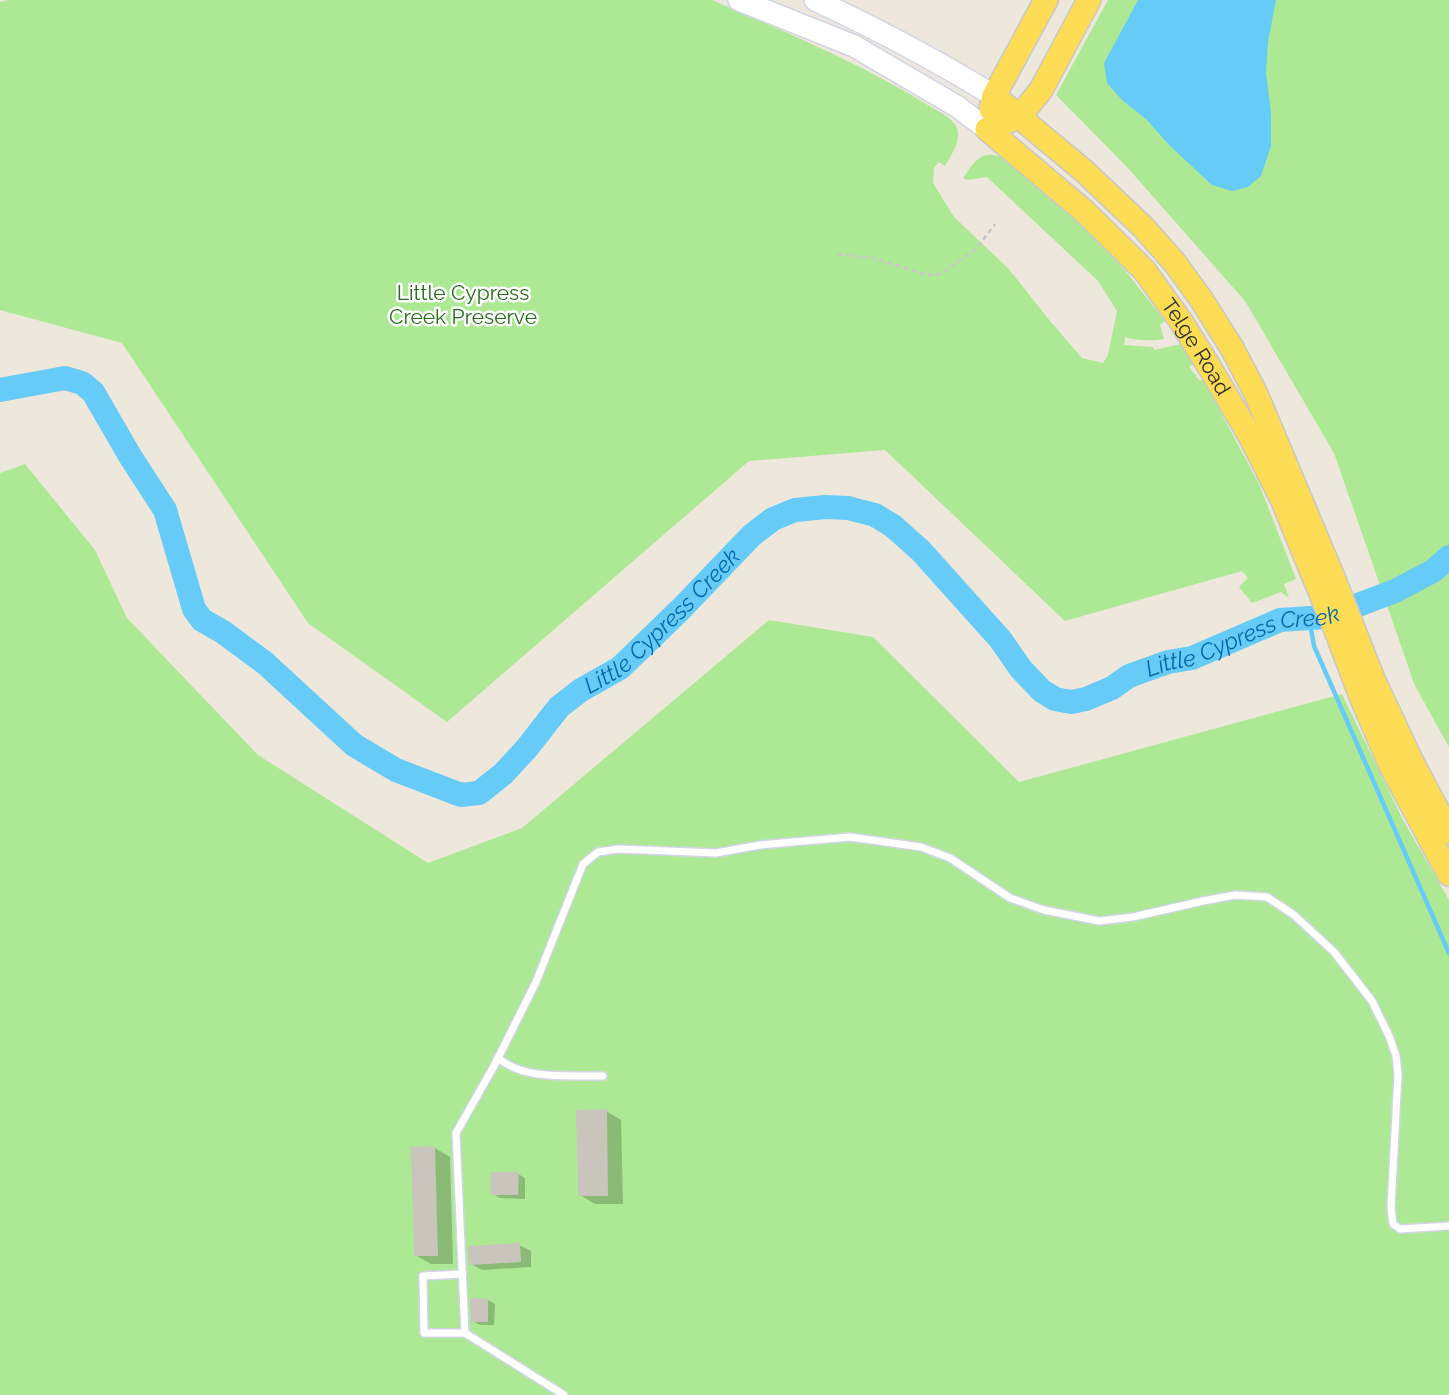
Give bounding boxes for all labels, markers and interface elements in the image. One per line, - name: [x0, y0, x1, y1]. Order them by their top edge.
- park label: Little Cypress Creek Preserve: [389, 280, 537, 329]
- street label: Telge Road: [1156, 293, 1236, 399]
- water label: Little Cypress Creek: [579, 542, 745, 699]
- water label: Little Cypress Creek: [1141, 599, 1343, 682]

